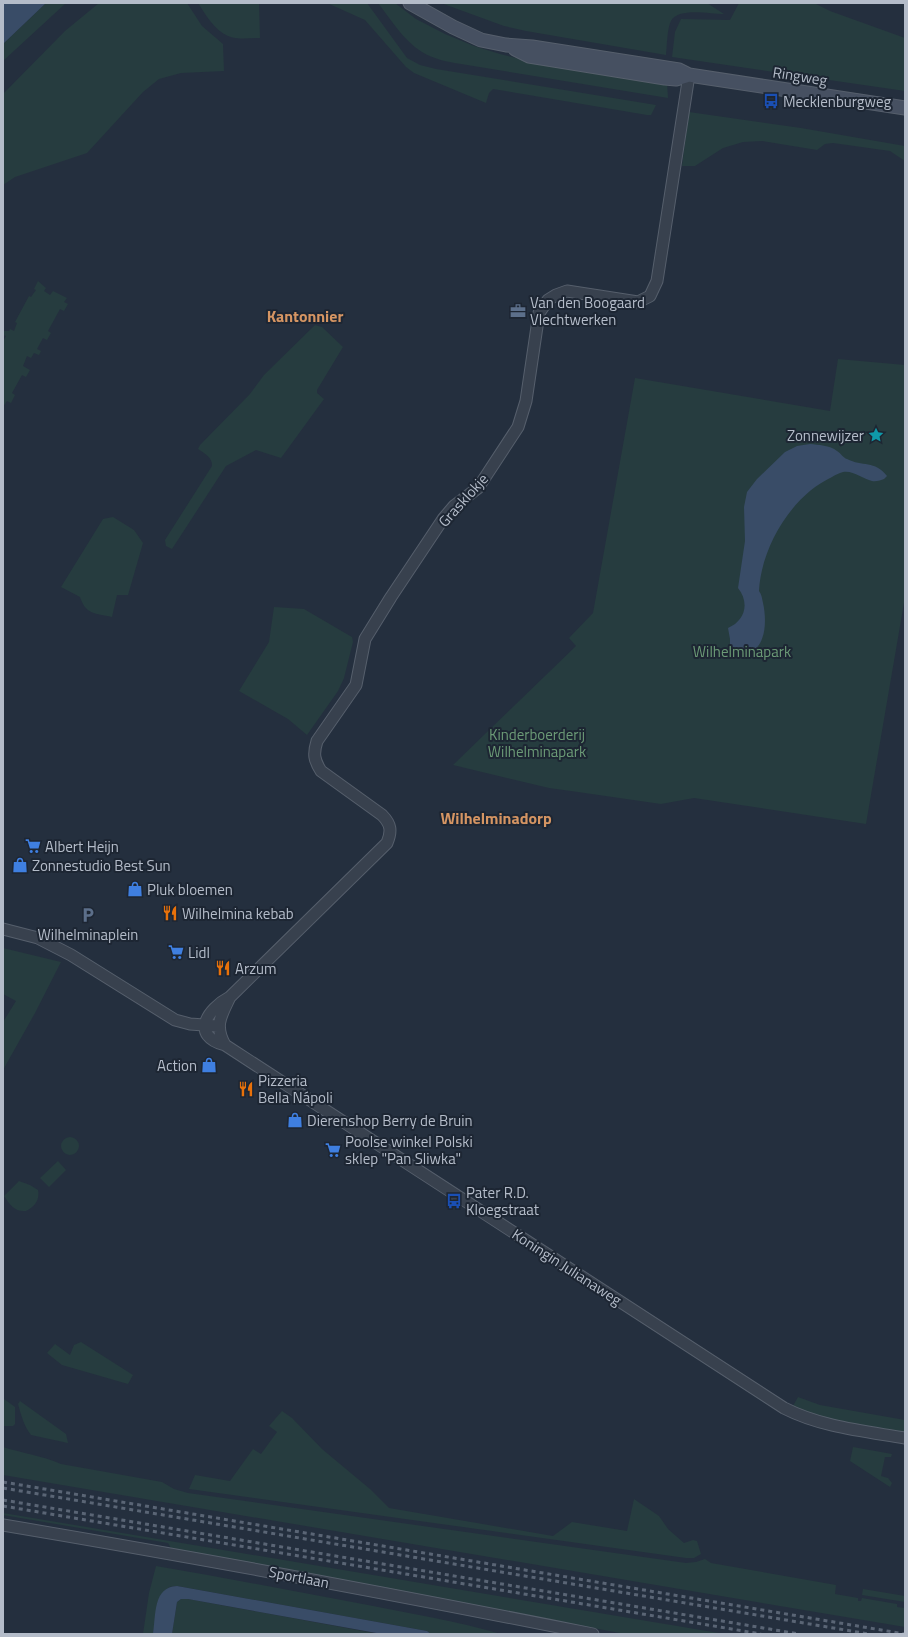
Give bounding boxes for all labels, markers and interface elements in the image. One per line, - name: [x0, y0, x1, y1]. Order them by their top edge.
- street label: Ringweg: [771, 60, 829, 92]
- place label: Mecklenburgweg: [783, 90, 892, 113]
- bus stop icon: Mecklenburgweg: [762, 92, 780, 110]
- place label: Van den Boogaard Vlechtwerken: [530, 291, 645, 331]
- office icon: Van den Boogaard Vlechtwerken: [509, 302, 527, 320]
- district label: Kantonnier: [267, 304, 343, 328]
- place label: Zonnewijzer: [787, 424, 864, 447]
- place icon: Zonnewijzer: [867, 426, 885, 444]
- street label: Grasklokje: [433, 468, 493, 532]
- park label: Wilhelminapark: [693, 640, 791, 663]
- park label: Kinderboerderij Wilhelminapark: [488, 723, 586, 763]
- district label: Wilhelminadorp: [440, 806, 552, 830]
- place label: Albert Heijn: [45, 835, 119, 858]
- supermarket icon: Albert Heijn: [24, 837, 42, 855]
- place label: Zonnestudio Best Sun: [32, 854, 171, 877]
- shop icon: Zonnestudio Best Sun: [11, 856, 29, 874]
- place label: Pluk bloemen: [147, 878, 233, 901]
- shop icon: Pluk bloemen: [126, 880, 144, 898]
- place label: Wilhelmina kebab: [182, 902, 294, 925]
- restaurant icon: Wilhelmina kebab: [161, 904, 179, 922]
- parking icon: Wilhelminaplein: [79, 906, 97, 924]
- place label: Wilhelminaplein: [38, 923, 138, 946]
- place label: Lidl: [188, 941, 210, 964]
- supermarket icon: Lidl: [167, 943, 185, 961]
- place label: Arzum: [235, 957, 276, 980]
- restaurant icon: Arzum: [214, 959, 232, 977]
- place label: Action: [157, 1054, 197, 1077]
- shop icon: Action: [200, 1056, 218, 1074]
- place label: Pizzeria Bella Nápoli: [258, 1069, 333, 1109]
- restaurant icon: Pizzeria Bella Nápoli: [237, 1080, 255, 1098]
- place label: Dierenshop Berry de Bruin: [307, 1109, 473, 1132]
- shop icon: Dierenshop Berry de Bruin: [286, 1111, 304, 1129]
- place label: Poolse winkel Polski sklep "Pan Sliwka": [345, 1130, 473, 1170]
- supermarket icon: Poolse winkel Polski sklep "Pan Sliwka": [324, 1141, 342, 1159]
- place label: Pater R.D. Kloegstraat: [466, 1181, 540, 1221]
- bus stop icon: Pater R.D. Kloegstraat: [445, 1192, 463, 1210]
- street label: Koningin Julianaweg: [508, 1223, 627, 1311]
- street label: Sportlaan: [267, 1560, 331, 1594]

